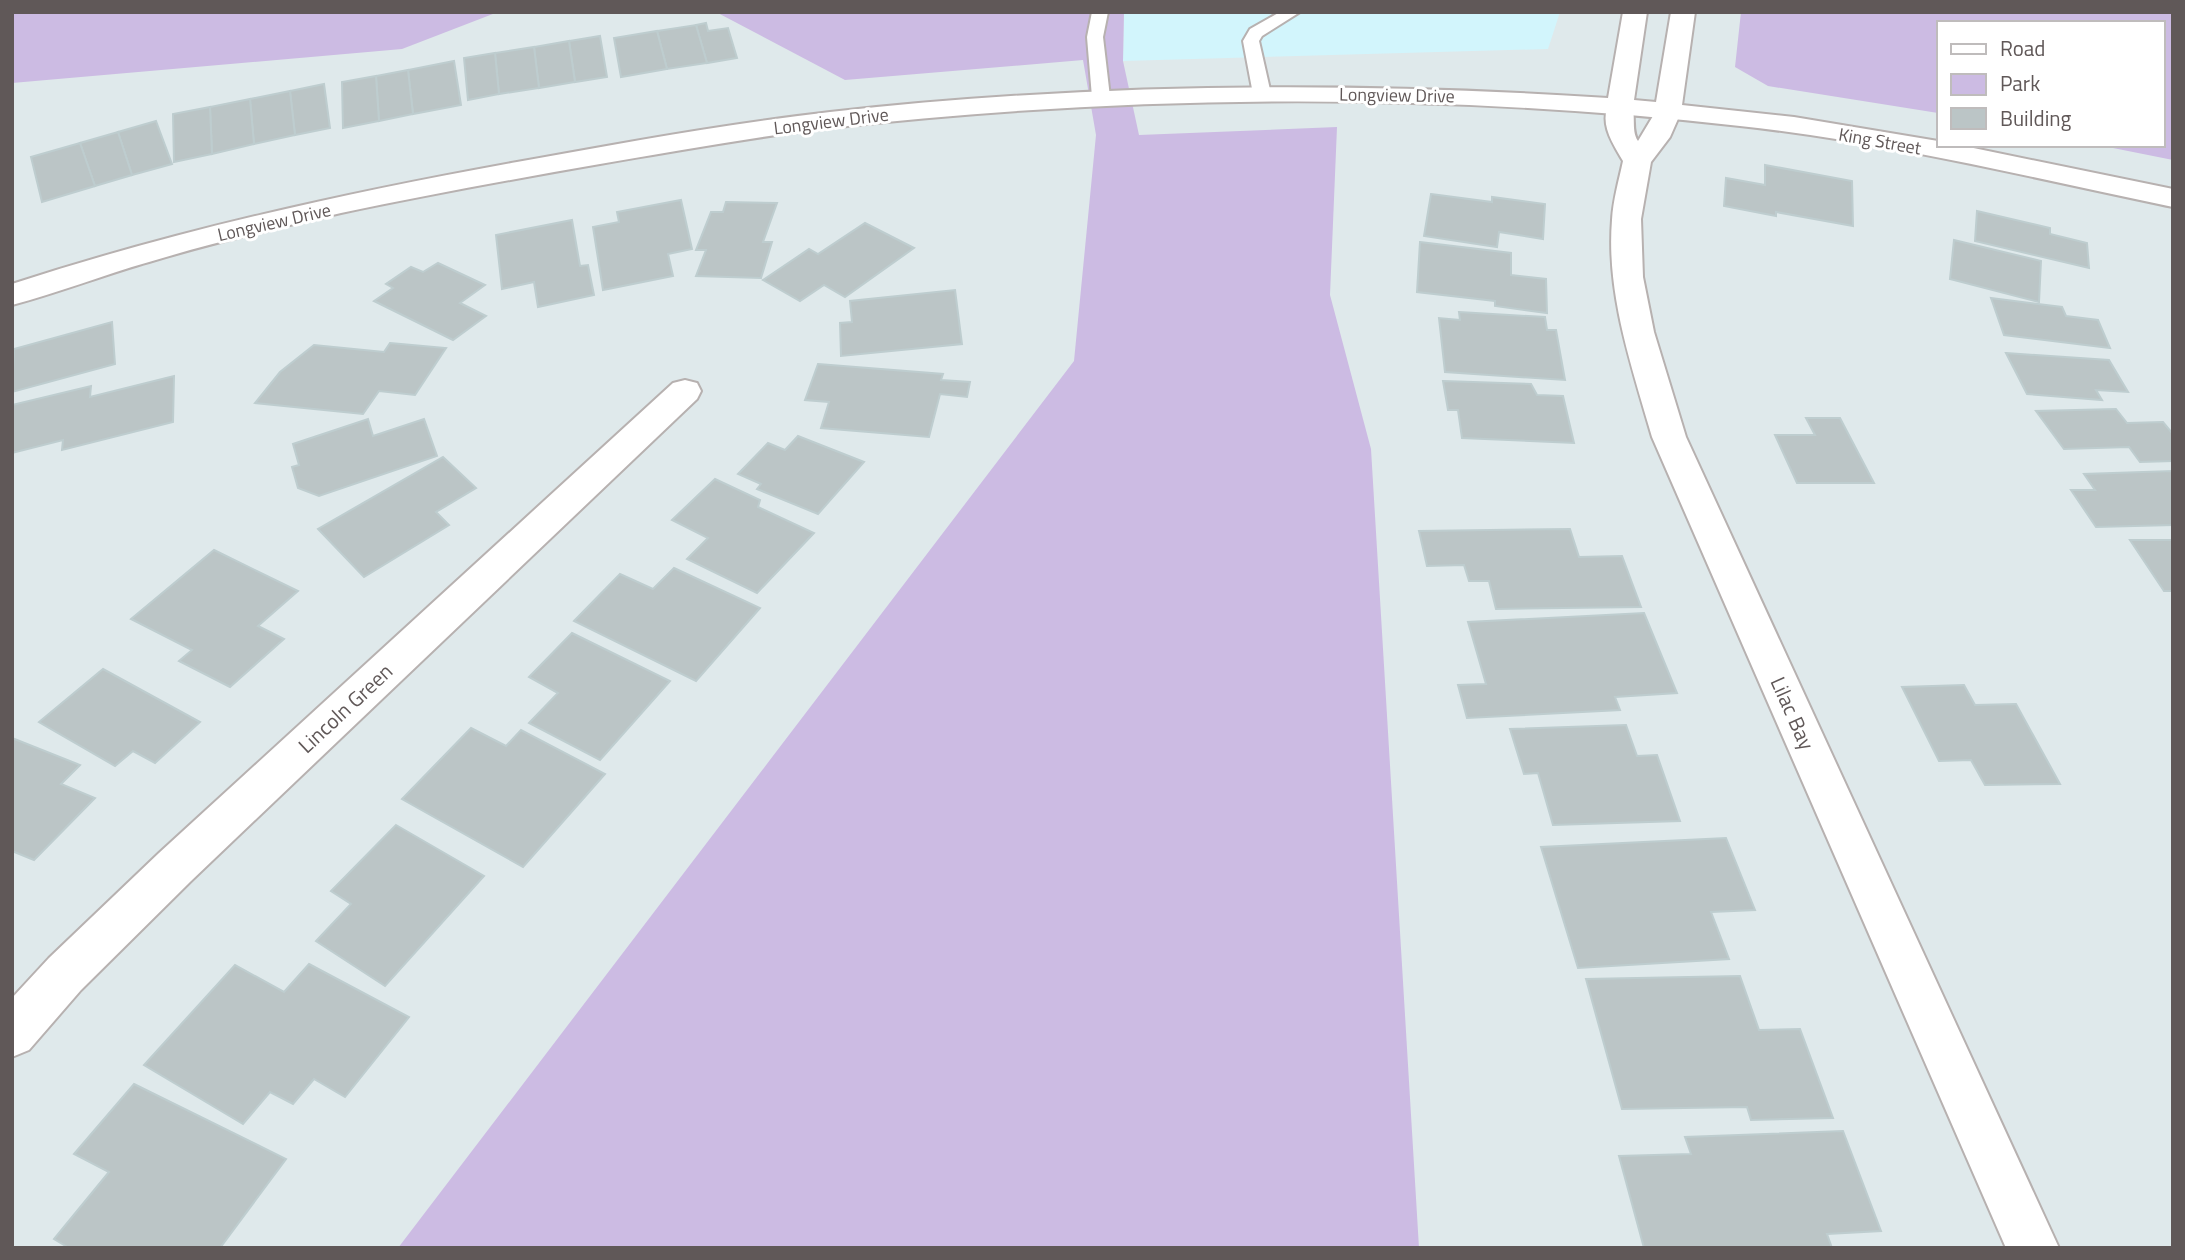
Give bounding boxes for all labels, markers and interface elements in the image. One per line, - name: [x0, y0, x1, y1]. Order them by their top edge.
- legend: [1937, 21, 2164, 147]
- text: Road: [2000, 32, 2045, 64]
- text: Park: [2000, 67, 2040, 99]
- street label: Longview Drive: [1339, 80, 1455, 110]
- street label: Longview Drive: [772, 101, 890, 141]
- text: Building: [2000, 102, 2072, 134]
- street label: King Street: [1837, 120, 1924, 162]
- street label: Longview Drive: [215, 196, 333, 248]
- street label: Lincoln Green: [290, 656, 400, 760]
- street label: Lilac Bay: [1763, 671, 1823, 755]

